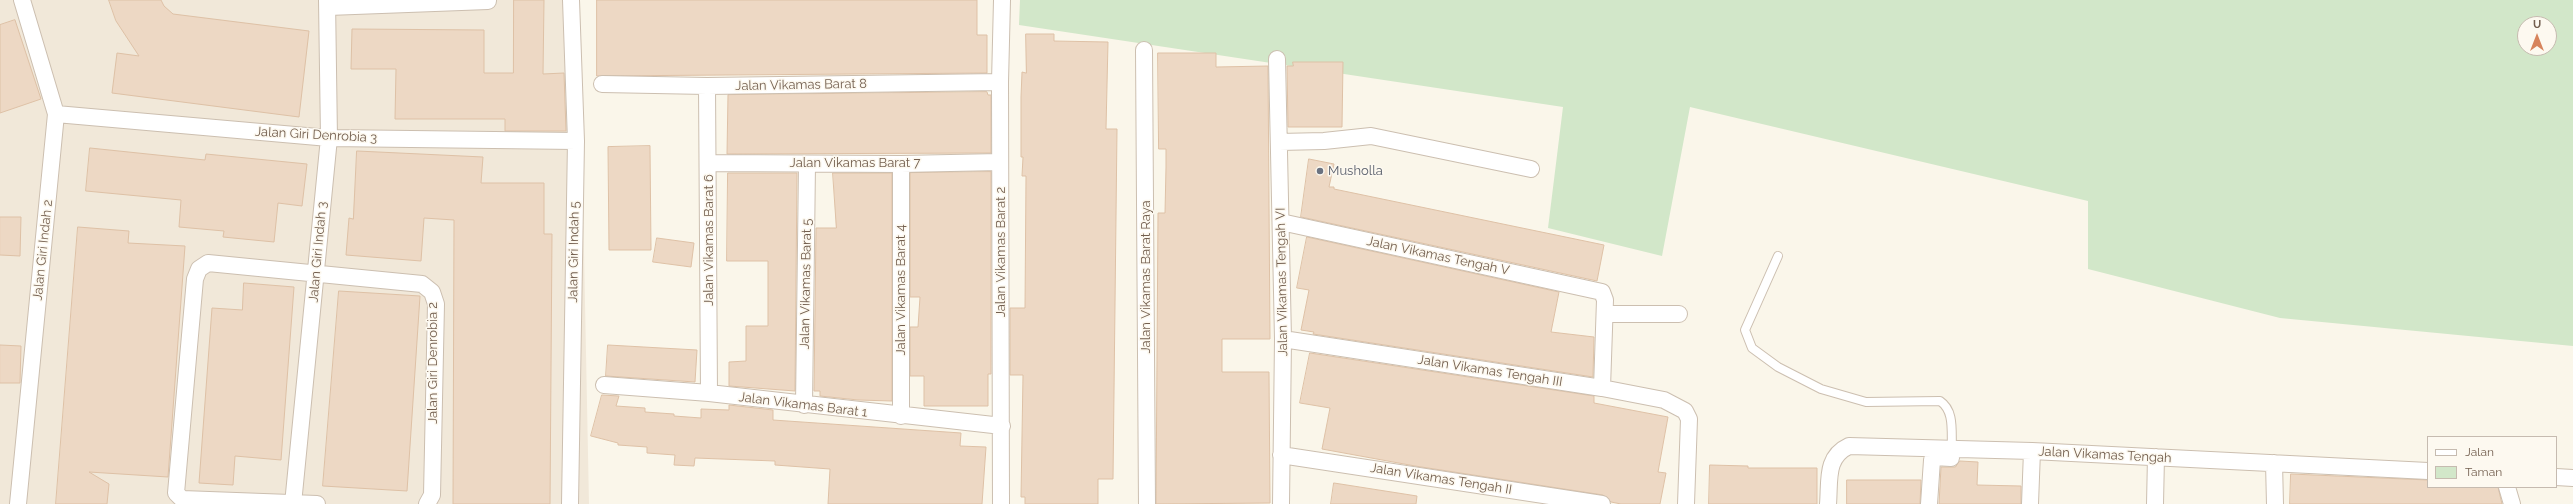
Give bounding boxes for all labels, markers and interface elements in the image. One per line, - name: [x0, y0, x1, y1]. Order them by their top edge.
- north arrow: [2517, 16, 2557, 56]
- text: U: [2533, 18, 2541, 31]
- street label: Jalan Vikamas Barat 8: [735, 76, 867, 94]
- street label: Jalan Giri Denrobia 3: [254, 124, 378, 146]
- street label: Jalan Vikamas Barat 7: [790, 155, 920, 171]
- place label: Musholla: [1328, 163, 1383, 179]
- marker: Musholla: [1315, 166, 1325, 176]
- street label: Jalan Vikamas Barat 6: [701, 174, 717, 306]
- street label: Jalan Vikamas Barat 2: [993, 187, 1009, 317]
- street label: Jalan Giri Indah 2: [30, 199, 56, 301]
- street label: Jalan Vikamas Barat Raya: [1138, 200, 1154, 354]
- street label: Jalan Giri Indah 3: [306, 201, 330, 303]
- street label: Jalan Giri Indah 5: [565, 201, 583, 303]
- street label: Jalan Vikamas Tengah VI: [1273, 208, 1291, 356]
- street label: Jalan Vikamas Barat 5: [797, 218, 815, 350]
- street label: Jalan Vikamas Barat 4: [893, 224, 909, 356]
- street label: Jalan Vikamas Tengah V: [1365, 233, 1511, 279]
- street label: Jalan Giri Denrobia 2: [425, 302, 441, 424]
- street label: Jalan Vikamas Tengah III: [1417, 352, 1563, 390]
- street label: Jalan Vikamas Barat 1: [738, 389, 868, 421]
- legend: [2427, 436, 2557, 488]
- street label: Jalan Vikamas Tengah: [2038, 444, 2172, 466]
- text: Jalan: [2465, 445, 2494, 459]
- street label: Jalan Vikamas Tengah II: [1369, 460, 1513, 498]
- text: Taman: [2465, 465, 2502, 479]

